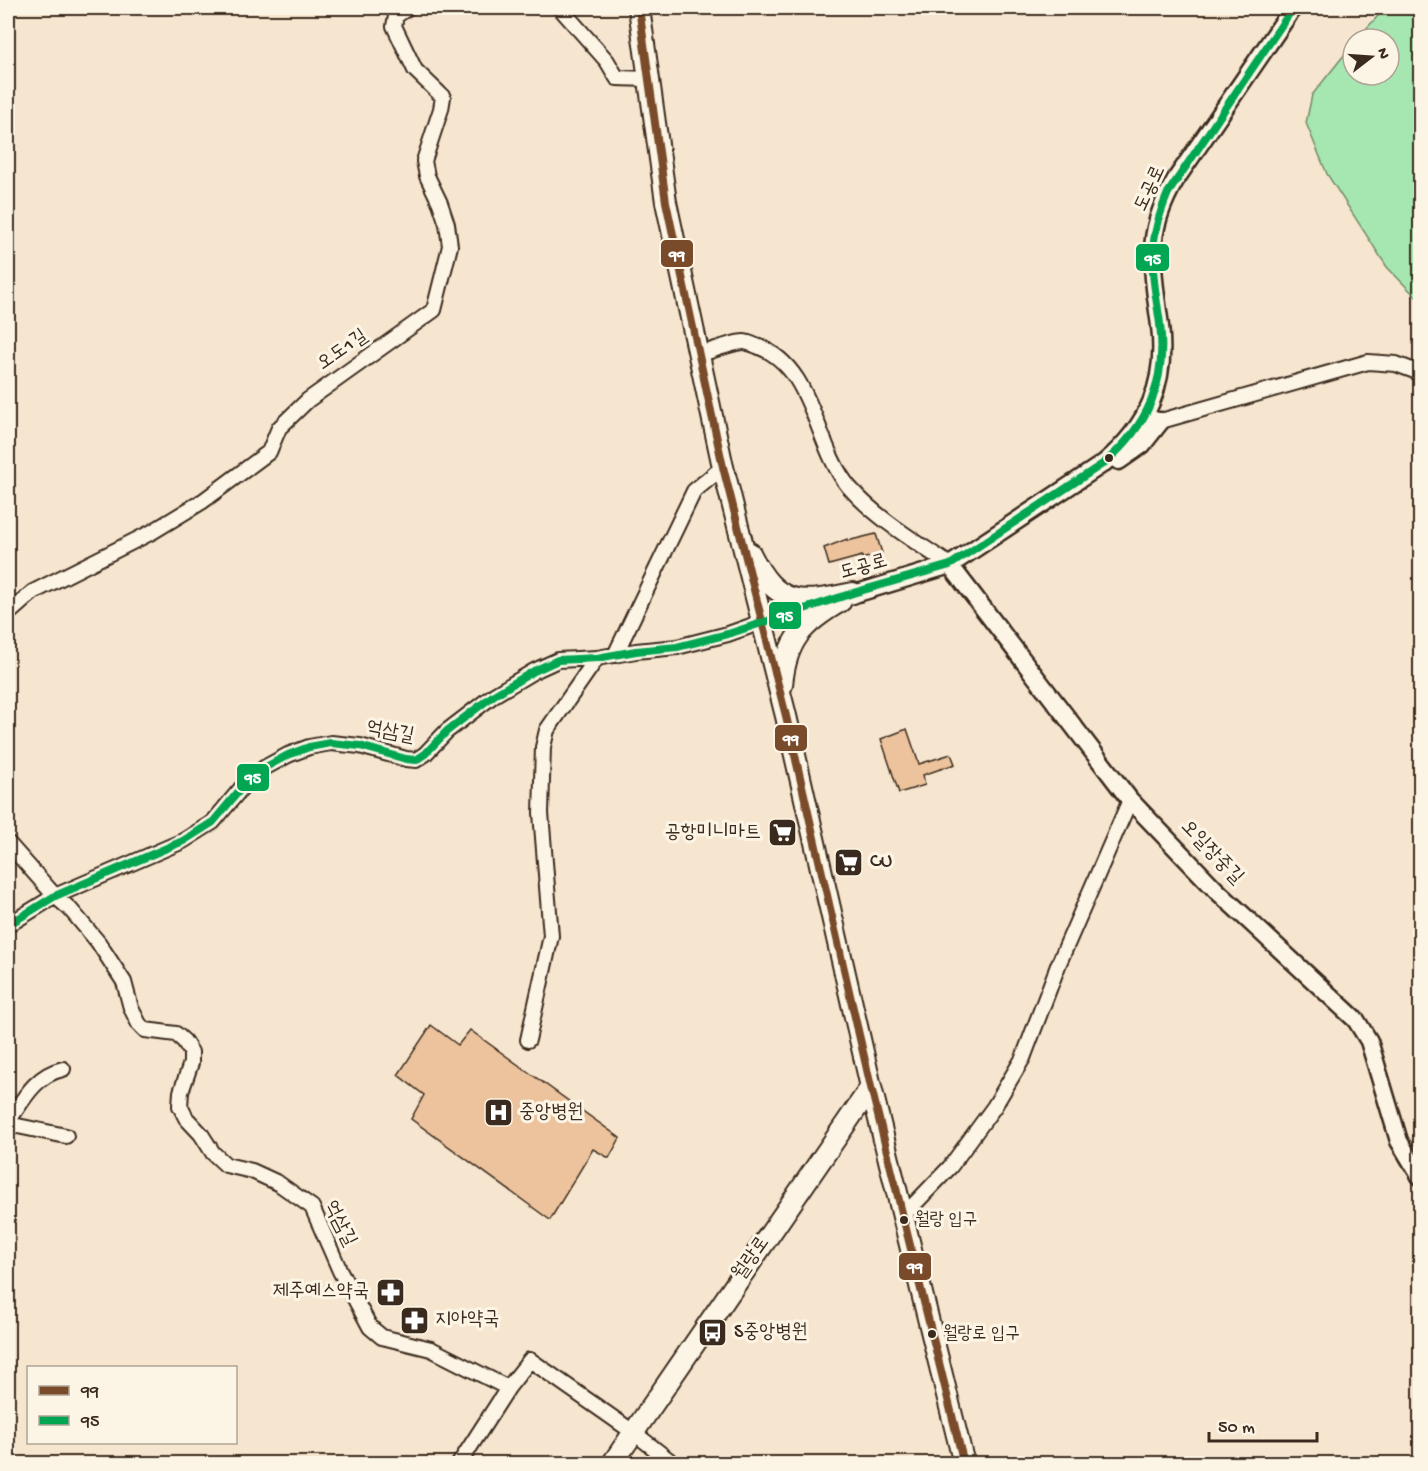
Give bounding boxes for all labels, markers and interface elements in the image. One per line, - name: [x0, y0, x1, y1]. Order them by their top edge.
- north arrow: [1341, 27, 1401, 87]
- text: N: [1371, 46, 1393, 62]
- street label: 도공로: [1130, 162, 1172, 216]
- line badge: 99: [660, 239, 694, 268]
- line badge: 95: [1135, 243, 1170, 272]
- text: 99: [668, 248, 685, 267]
- text: 95: [1144, 252, 1162, 271]
- street label: 오도1길: [313, 325, 373, 377]
- unlabelled marker: [1103, 452, 1115, 464]
- street label: 도공로: [838, 550, 890, 586]
- line badge: 95: [768, 601, 802, 630]
- text: 95: [776, 609, 794, 628]
- street label: 억삼길: [364, 717, 416, 749]
- line badge: 99: [774, 724, 808, 752]
- text: 99: [782, 732, 799, 751]
- line badge: 95: [236, 763, 270, 792]
- text: 95: [244, 771, 262, 790]
- street label: 오일장중길: [1175, 816, 1247, 890]
- supermarket icon: 공항미니마트: [766, 817, 798, 849]
- place label: 공항미니마트: [664, 822, 761, 845]
- supermarket icon: CU: [833, 846, 865, 878]
- place label: CU: [870, 851, 892, 874]
- hospital icon: 중앙병원: [482, 1097, 514, 1129]
- place label: 중앙병원: [519, 1102, 583, 1125]
- street label: 억삼길: [318, 1197, 360, 1251]
- place label: 월랑 입구: [915, 1210, 977, 1231]
- marker: 월랑 입구: [898, 1214, 910, 1226]
- street label: 월랑로: [728, 1232, 775, 1285]
- line badge: 99: [898, 1252, 932, 1281]
- text: 99: [906, 1260, 923, 1279]
- pharmacy icon: 제주예스약국: [374, 1276, 406, 1308]
- place label: 제주예스약국: [272, 1281, 369, 1304]
- pharmacy icon: 지아약국: [398, 1304, 430, 1336]
- place label: 지아약국: [435, 1309, 499, 1332]
- bus stop icon: S중앙병원: [697, 1317, 729, 1349]
- place label: S중앙병원: [734, 1322, 808, 1345]
- place label: 월랑로 입구: [943, 1324, 1020, 1345]
- marker: 월랑로 입구: [926, 1328, 938, 1340]
- legend: [27, 1366, 237, 1444]
- text: 99: [80, 1382, 99, 1403]
- scale bar: [1209, 1405, 1317, 1443]
- text: 95: [80, 1412, 99, 1433]
- text: 50 m: [1218, 1418, 1255, 1439]

